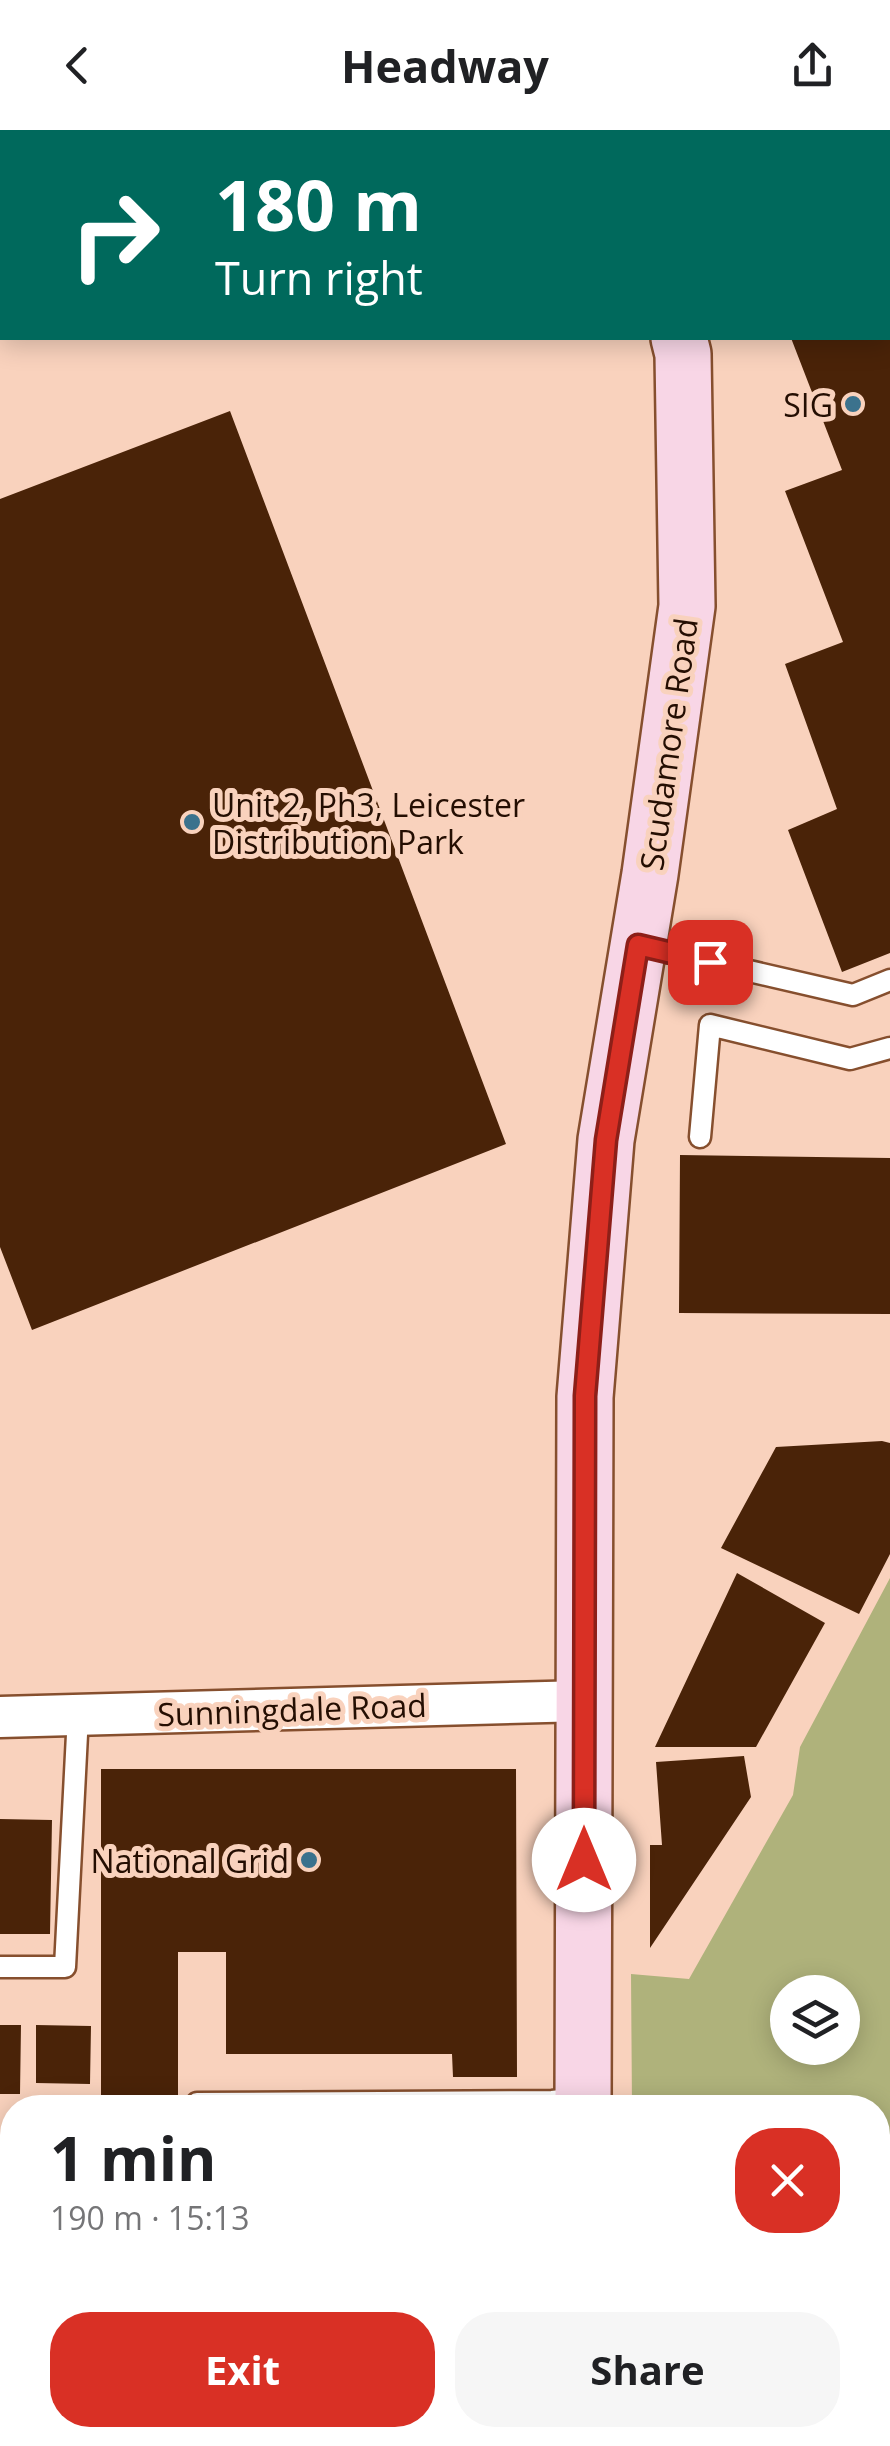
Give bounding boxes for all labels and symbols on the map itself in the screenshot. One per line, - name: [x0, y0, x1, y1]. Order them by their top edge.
- place label: SIG: [783, 383, 833, 426]
- marker: SIG: [842, 393, 864, 415]
- street label: Scudamore Road: [629, 615, 707, 873]
- place label: Unit 2, Ph3, Leicester Distribution Park: [212, 783, 525, 863]
- marker: Unit 2, Ph3, Leicester Distribution Park: [181, 811, 203, 833]
- pin: [668, 920, 753, 1005]
- street label: Sunningdale Road: [157, 1683, 427, 1735]
- position arrow: [532, 1808, 636, 1912]
- place label: National Grid: [91, 1839, 289, 1882]
- marker: National Grid: [298, 1849, 320, 1871]

